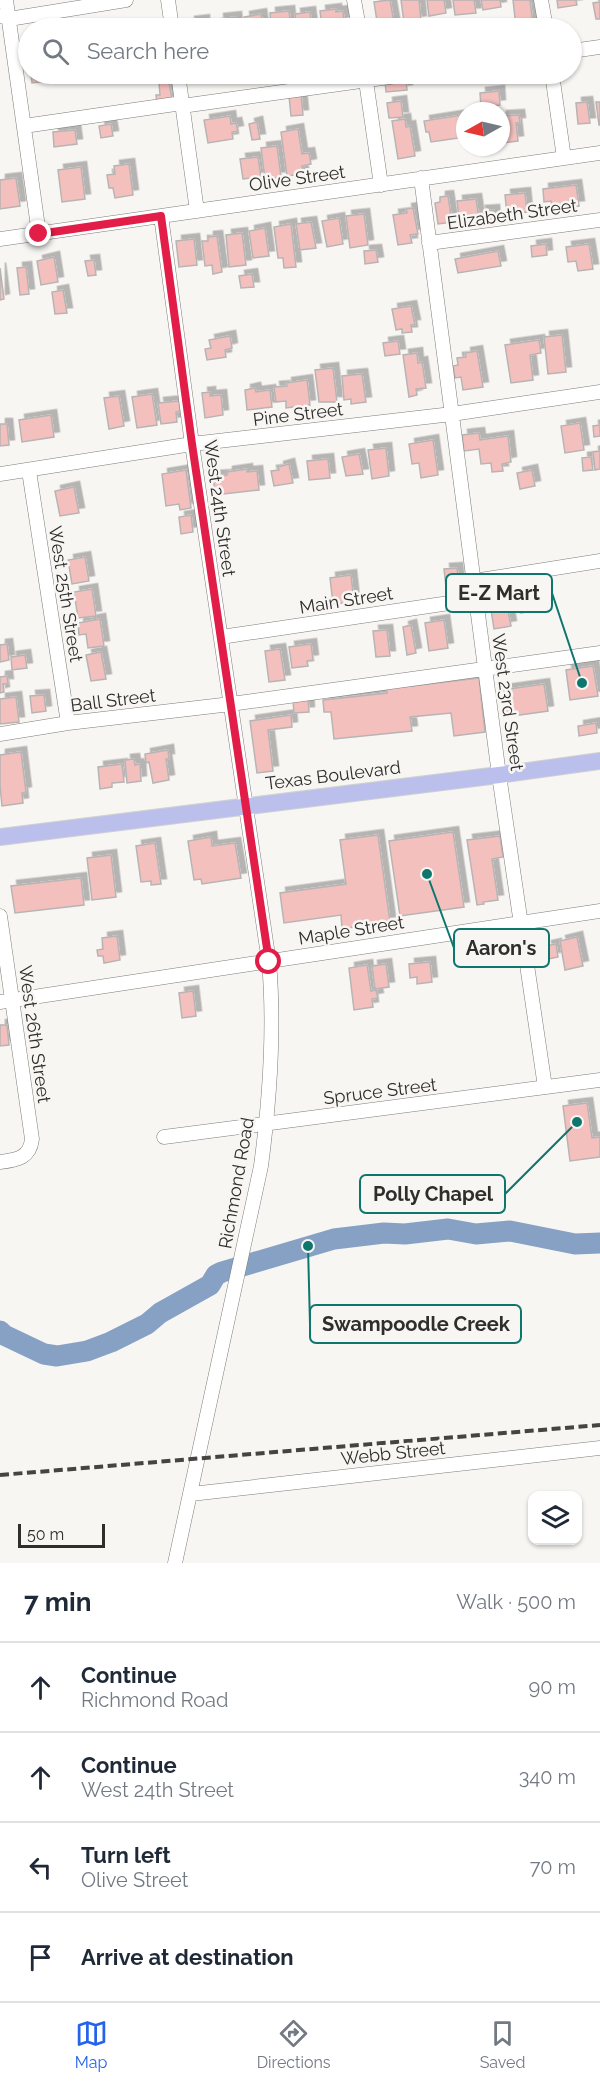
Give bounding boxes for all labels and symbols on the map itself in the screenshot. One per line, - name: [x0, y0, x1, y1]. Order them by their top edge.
- north arrow: [456, 102, 510, 156]
- street label: Olive Street: [248, 161, 346, 195]
- street label: Elizabeth Street: [446, 194, 578, 234]
- route end: [25, 220, 51, 246]
- street label: Pine Street: [252, 398, 344, 430]
- street label: West 24th Street: [200, 438, 240, 578]
- street label: West 25th Street: [45, 524, 87, 664]
- callout: E-Z Mart: [446, 574, 552, 612]
- text: E-Z Mart: [458, 581, 540, 605]
- street label: Main Street: [298, 582, 394, 618]
- street label: West 23rd Street: [488, 632, 528, 772]
- street label: Ball Street: [69, 684, 157, 716]
- street label: Texas Boulevard: [264, 756, 402, 794]
- street label: Maple Street: [297, 911, 405, 949]
- callout: Aaron's: [454, 929, 549, 967]
- text: Aaron's: [466, 936, 536, 960]
- route start: [255, 948, 281, 974]
- street label: West 26th Street: [15, 964, 55, 1104]
- street label: Spruce Street: [322, 1074, 438, 1108]
- street label: Richmond Road: [214, 1116, 258, 1250]
- callout: Polly Chapel: [360, 1175, 505, 1213]
- text: Polly Chapel: [373, 1182, 494, 1206]
- callout: Swampoodle Creek: [310, 1305, 521, 1343]
- text: Swampoodle Creek: [322, 1312, 511, 1336]
- street label: Webb Street: [340, 1437, 446, 1469]
- scale bar: [18, 1521, 105, 1548]

